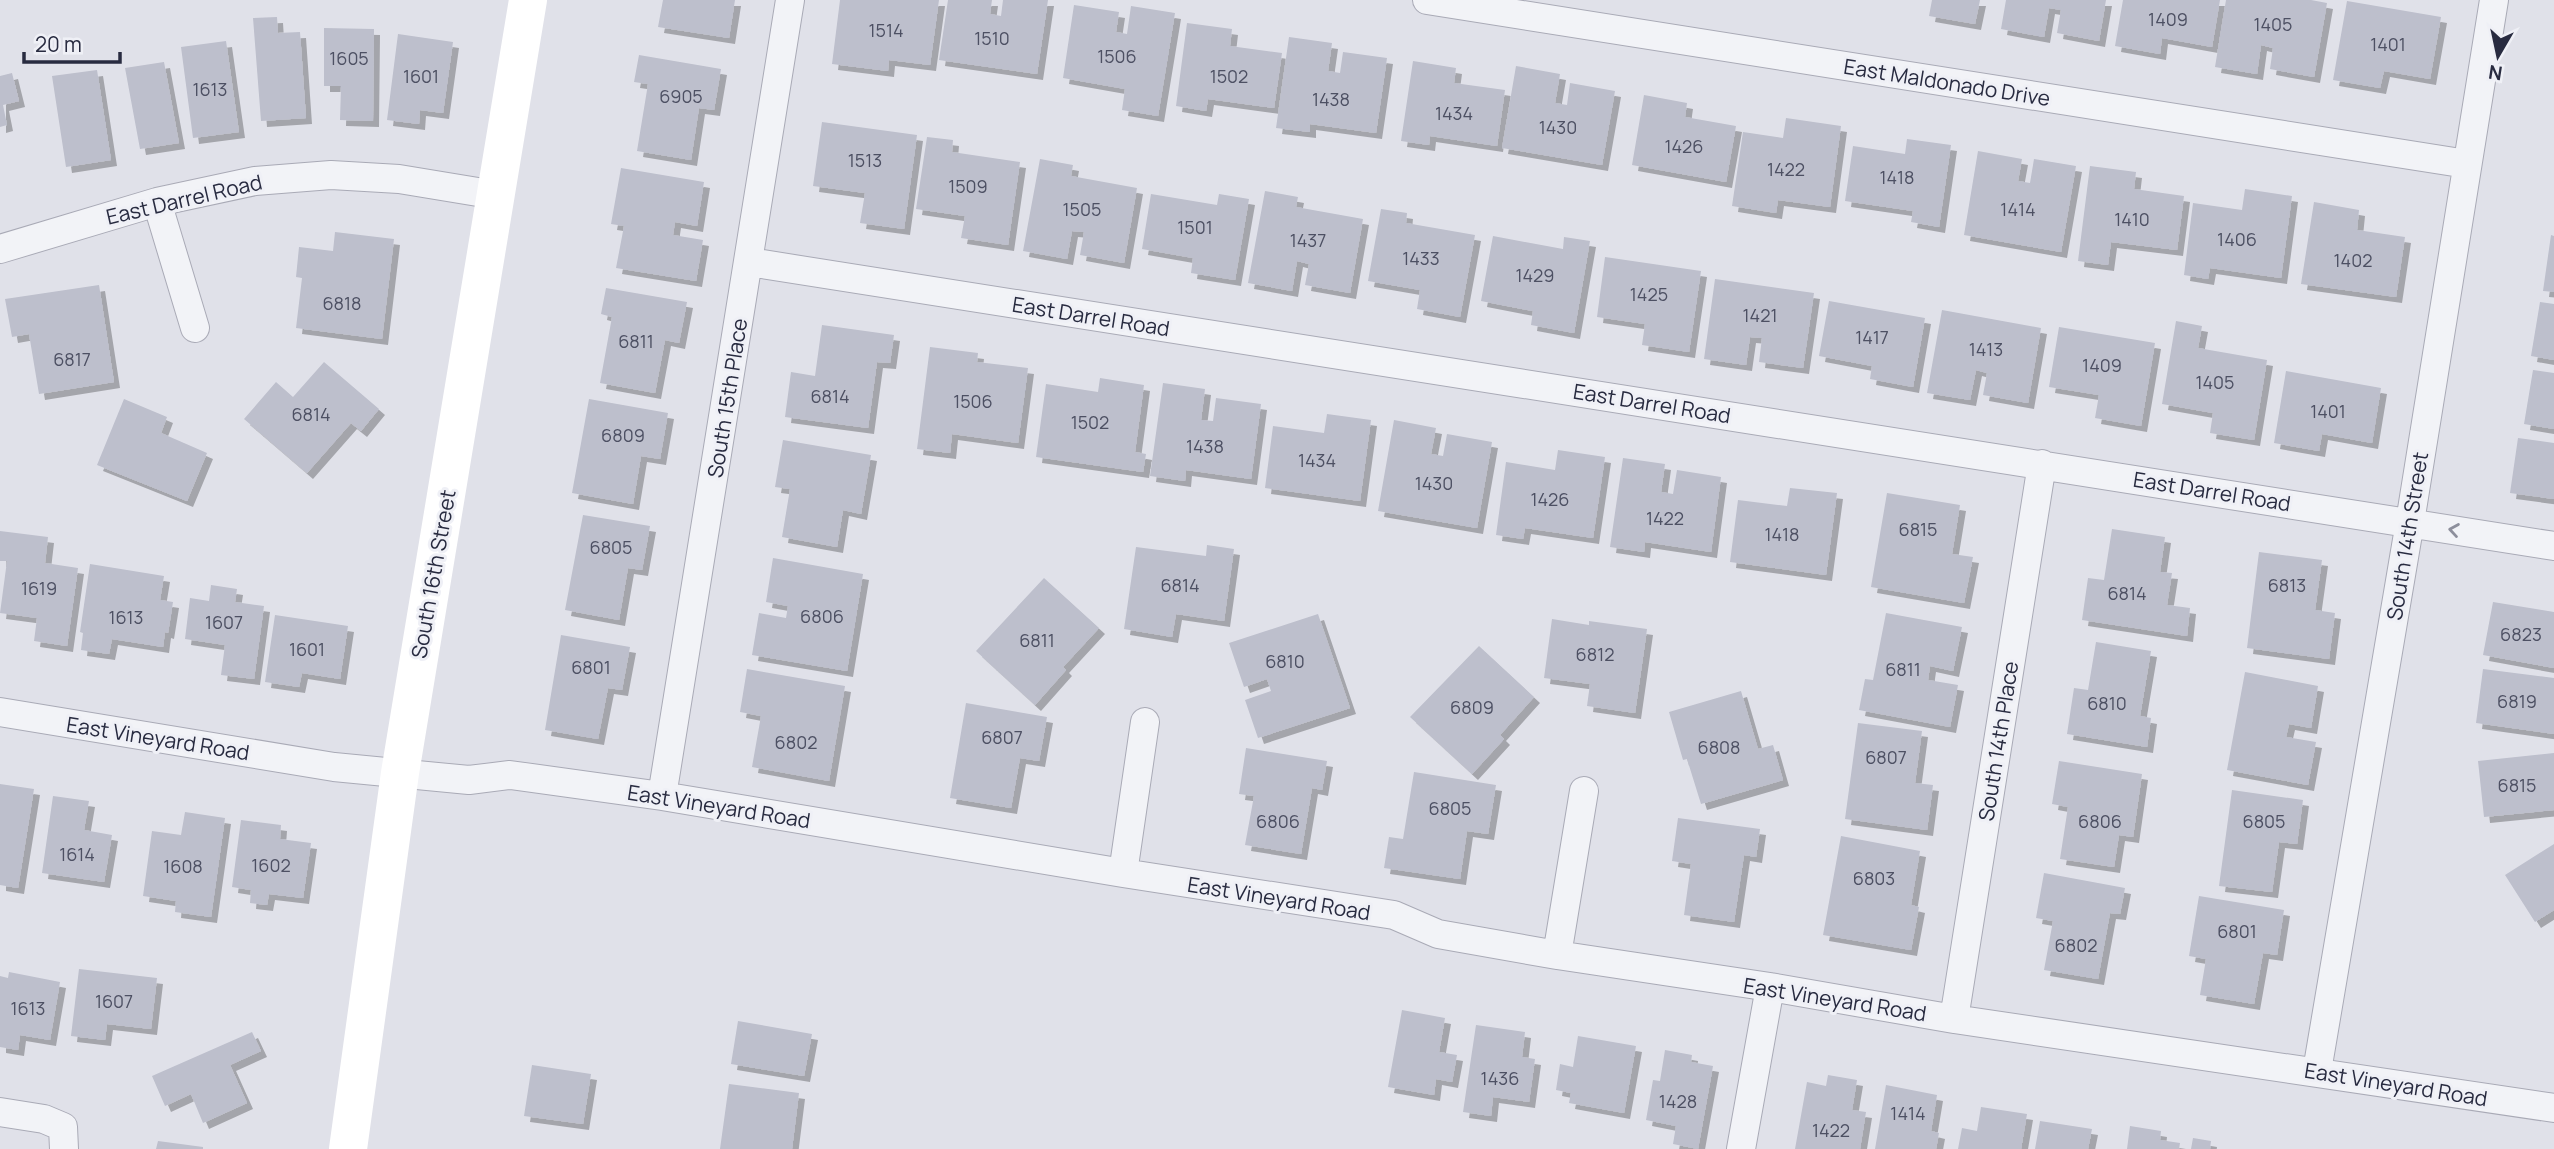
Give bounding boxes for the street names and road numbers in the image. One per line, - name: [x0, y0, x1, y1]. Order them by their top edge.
- street label: East Maldonado Drive: [1842, 52, 2052, 112]
- street label: East Darrel Road: [103, 167, 265, 231]
- street label: East Darrel Road: [1010, 290, 1172, 342]
- street label: South 15th Place: [701, 316, 753, 480]
- street label: East Darrel Road: [1571, 377, 1733, 429]
- street label: South 14th Street: [2380, 450, 2434, 622]
- street label: East Darrel Road: [2131, 465, 2293, 517]
- street label: South 16th Street: [404, 487, 462, 661]
- street label: South 14th Place: [1972, 659, 2024, 823]
- street label: East Vineyard Road: [64, 710, 252, 766]
- street label: East Vineyard Road: [625, 778, 813, 834]
- street label: East Vineyard Road: [1185, 870, 1373, 926]
- street label: East Vineyard Road: [1741, 971, 1929, 1027]
- street label: East Vineyard Road: [2302, 1056, 2490, 1112]

